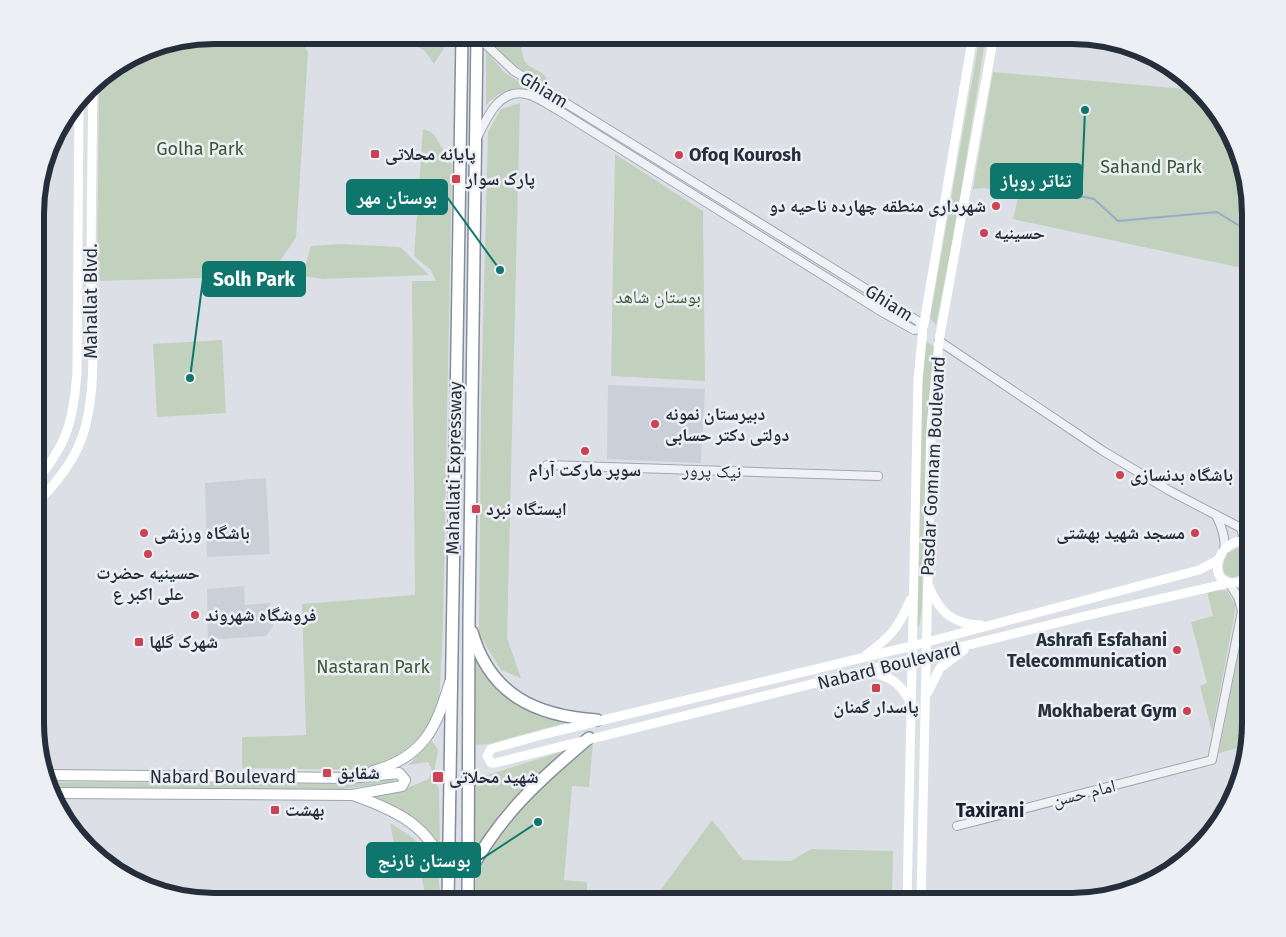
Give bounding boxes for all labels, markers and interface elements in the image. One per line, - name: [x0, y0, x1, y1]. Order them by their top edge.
- street label: Ghiam: [516, 67, 572, 113]
- park label: Golha Park: [156, 138, 245, 160]
- place label: پایانه محلاتی: [385, 143, 476, 165]
- place label: Ofoq Kourosh: [689, 144, 801, 166]
- marker: پایانه محلاتی: [369, 148, 381, 160]
- marker: Ofoq Kourosh: [673, 149, 685, 161]
- park label: Sahand Park: [1100, 156, 1203, 178]
- callout: تئاتر روباز: [991, 164, 1082, 198]
- place label: پارک سوار: [465, 168, 535, 190]
- text: تئاتر روباز: [1000, 169, 1072, 192]
- marker: پارک سوار: [450, 173, 462, 185]
- callout: بوستان مهر: [347, 180, 447, 214]
- text: بوستان مهر: [356, 186, 437, 209]
- place label: شهرداری منطقه چهارده ناحیه دو: [769, 195, 986, 217]
- marker: شهرداری منطقه چهارده ناحیه دو: [990, 200, 1002, 212]
- place label: حسینیه: [994, 222, 1045, 244]
- marker: حسینیه: [978, 227, 990, 239]
- street label: Mahallat Blvd.: [80, 243, 102, 359]
- callout: Solh Park: [203, 262, 305, 296]
- text: Solh Park: [213, 268, 296, 291]
- street label: Ghiam: [861, 280, 917, 326]
- park label: بوستان شاهد: [615, 286, 701, 308]
- street label: Pasdar Gomnam Boulevard: [916, 356, 950, 576]
- street label: Mahallati Expressway: [441, 381, 467, 555]
- place label: دبیرستان نمونه دولتی دکتر حسابی: [665, 403, 789, 446]
- marker: دبیرستان نمونه دولتی دکتر حسابی: [649, 418, 661, 430]
- marker: سوپر مارکت آرام: [579, 445, 591, 457]
- place label: سوپر مارکت آرام: [529, 459, 641, 482]
- street label: نیک پرور: [681, 459, 742, 483]
- place label: باشگاه بدنسازی: [1130, 464, 1233, 486]
- marker: باشگاه بدنسازی: [1114, 469, 1126, 481]
- place label: ایستگاه نبرد: [486, 498, 567, 520]
- marker: ایستگاه نبرد: [470, 503, 482, 515]
- place label: باشگاه ورزشی: [154, 522, 250, 544]
- place label: مسجد شهید بهشتی: [1056, 522, 1185, 544]
- marker: باشگاه ورزشی: [138, 527, 150, 539]
- marker: مسجد شهید بهشتی: [1189, 527, 1201, 539]
- marker: حسینیه حضرت علی اکبر ع: [142, 548, 154, 560]
- place label: حسینیه حضرت علی اکبر ع: [96, 562, 200, 605]
- place label: فروشگاه شهروند: [205, 604, 316, 626]
- marker: فروشگاه شهروند: [189, 609, 201, 621]
- place label: Ashrafi Esfahani Telecommunication: [1007, 629, 1167, 672]
- place label: شهرک گلها: [149, 631, 218, 653]
- marker: شهرک گلها: [133, 636, 145, 648]
- street label: Nabard Boulevard: [815, 638, 963, 694]
- marker: Ashrafi Esfahani Telecommunication: [1171, 644, 1183, 656]
- park label: Nastaran Park: [316, 656, 430, 678]
- marker: پاسدار گمنان: [870, 682, 882, 694]
- place label: پاسدار گمنان: [833, 696, 919, 718]
- place label: Mokhaberat Gym: [1038, 700, 1177, 722]
- marker: Mokhaberat Gym: [1181, 705, 1193, 717]
- place label: شقایق: [337, 762, 380, 784]
- street label: Nabard Boulevard: [150, 766, 296, 788]
- place label: شهید محلاتی: [449, 766, 539, 788]
- marker: شقایق: [321, 767, 333, 779]
- marker: شهید محلاتی: [431, 770, 445, 784]
- street label: امام حسن: [1050, 775, 1118, 812]
- place label: بهشت: [285, 799, 324, 821]
- district label: Taxirani: [956, 799, 1024, 822]
- marker: بهشت: [269, 804, 281, 816]
- callout: بوستان نارنج: [367, 843, 480, 877]
- text: بوستان نارنج: [378, 849, 470, 873]

